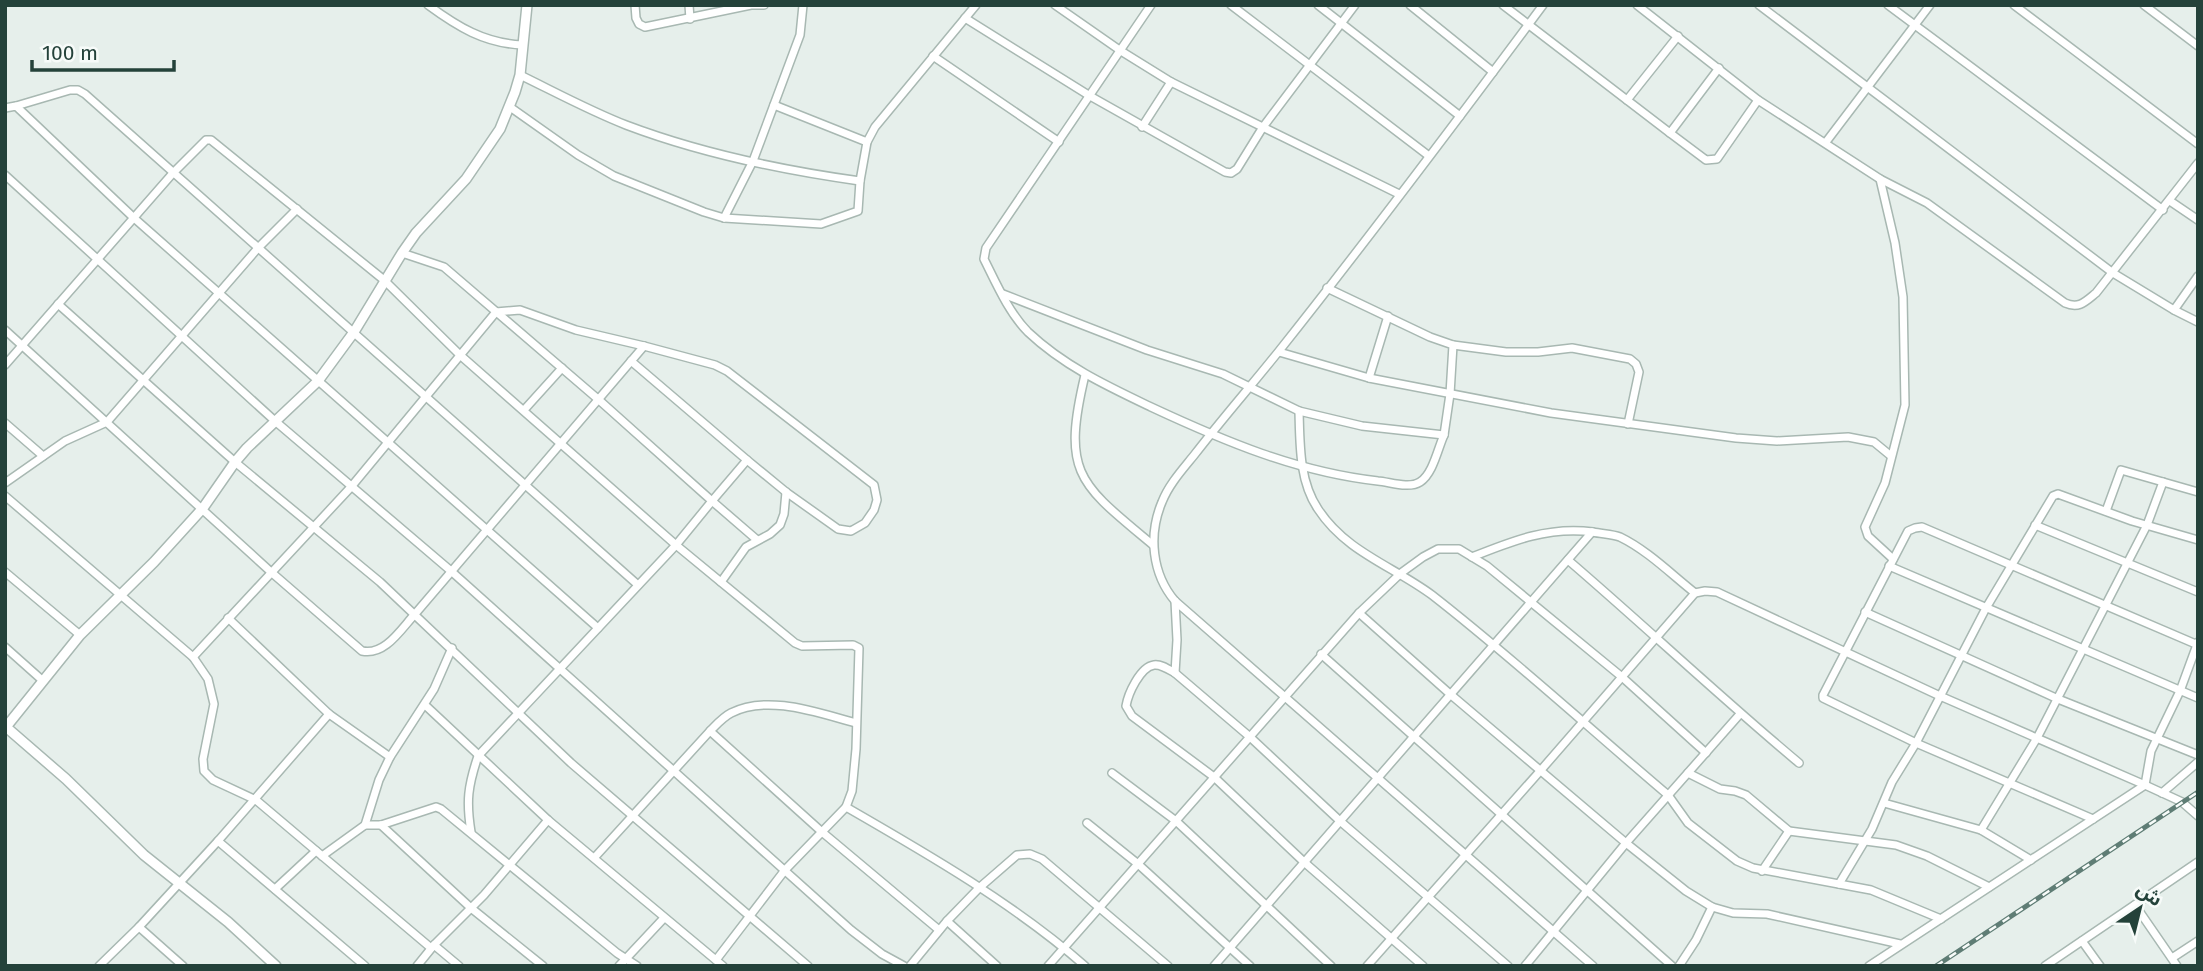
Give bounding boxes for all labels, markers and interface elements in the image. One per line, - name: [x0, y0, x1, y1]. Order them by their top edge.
- scale bar: [32, 28, 173, 72]
- text: 100 m: [42, 40, 98, 66]
- north arrow: [2105, 873, 2175, 943]
- text: ش: [2132, 878, 2167, 911]

